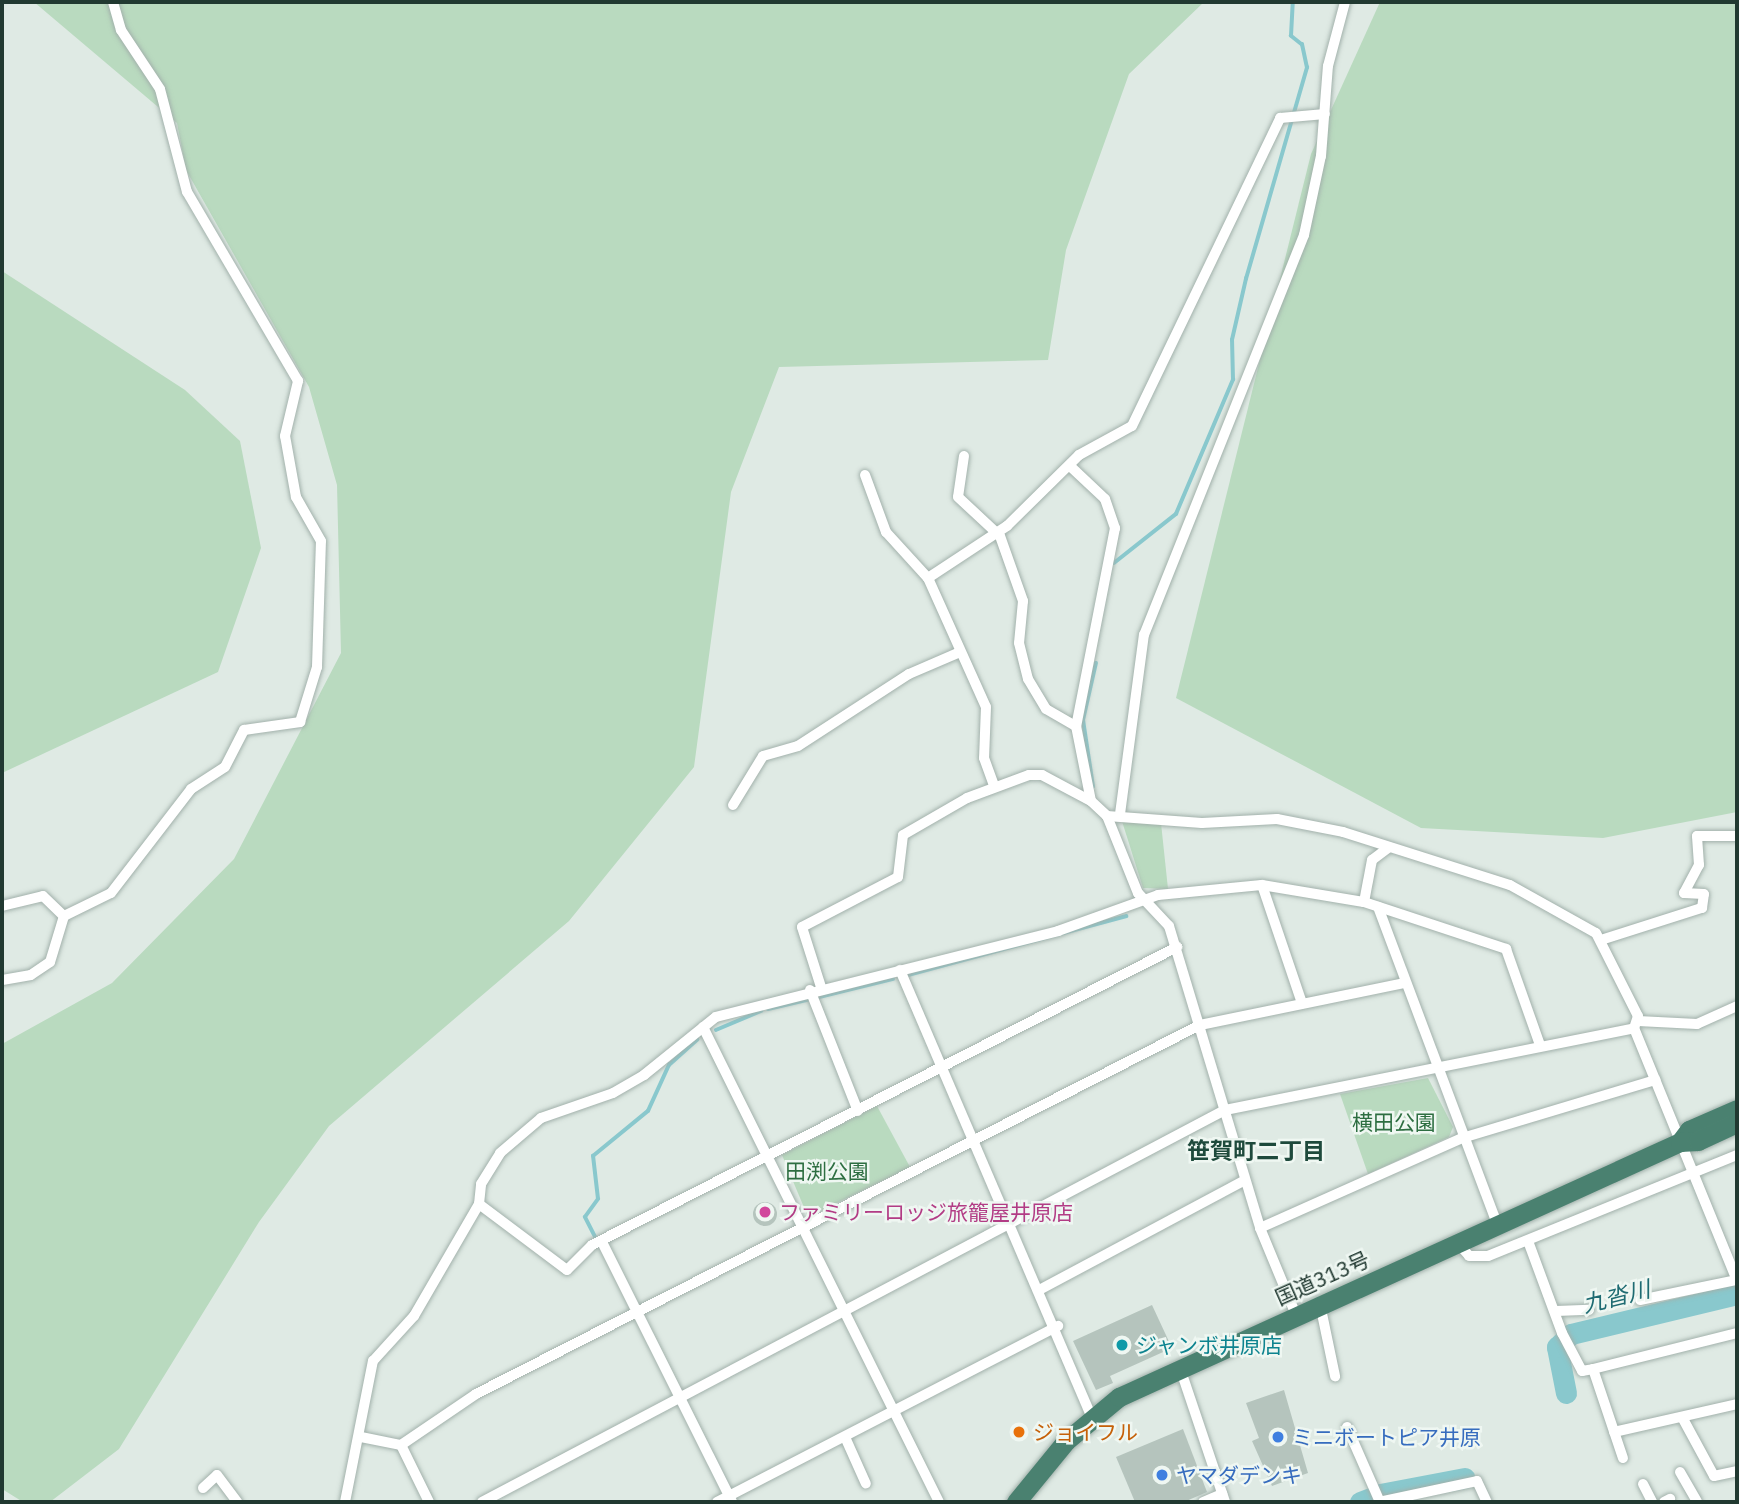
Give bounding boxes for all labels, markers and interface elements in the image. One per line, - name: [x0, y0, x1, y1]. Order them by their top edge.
- park label: 横田公園: [1352, 1109, 1436, 1135]
- district label: 笹賀町二丁目: [1187, 1136, 1325, 1164]
- park label: 田渕公園: [785, 1158, 869, 1184]
- place label: ファミリーロッジ旅籠屋井原店: [779, 1199, 1073, 1225]
- marker: ファミリーロッジ旅籠屋井原店: [757, 1204, 773, 1220]
- street label: 国道313号: [1271, 1246, 1373, 1310]
- water label: 九沓川: [1579, 1274, 1653, 1318]
- place label: ジャンボ井原店: [1136, 1332, 1283, 1358]
- marker: ジャンボ井原店: [1114, 1337, 1130, 1353]
- place label: ジョイフル: [1033, 1419, 1138, 1445]
- marker: ジョイフル: [1011, 1424, 1027, 1440]
- place label: ミニボートピア井原: [1292, 1424, 1481, 1450]
- marker: ミニボートピア井原: [1270, 1429, 1286, 1445]
- place label: ヤマダデンキ: [1176, 1462, 1302, 1488]
- marker: ヤマダデンキ: [1154, 1467, 1170, 1483]

